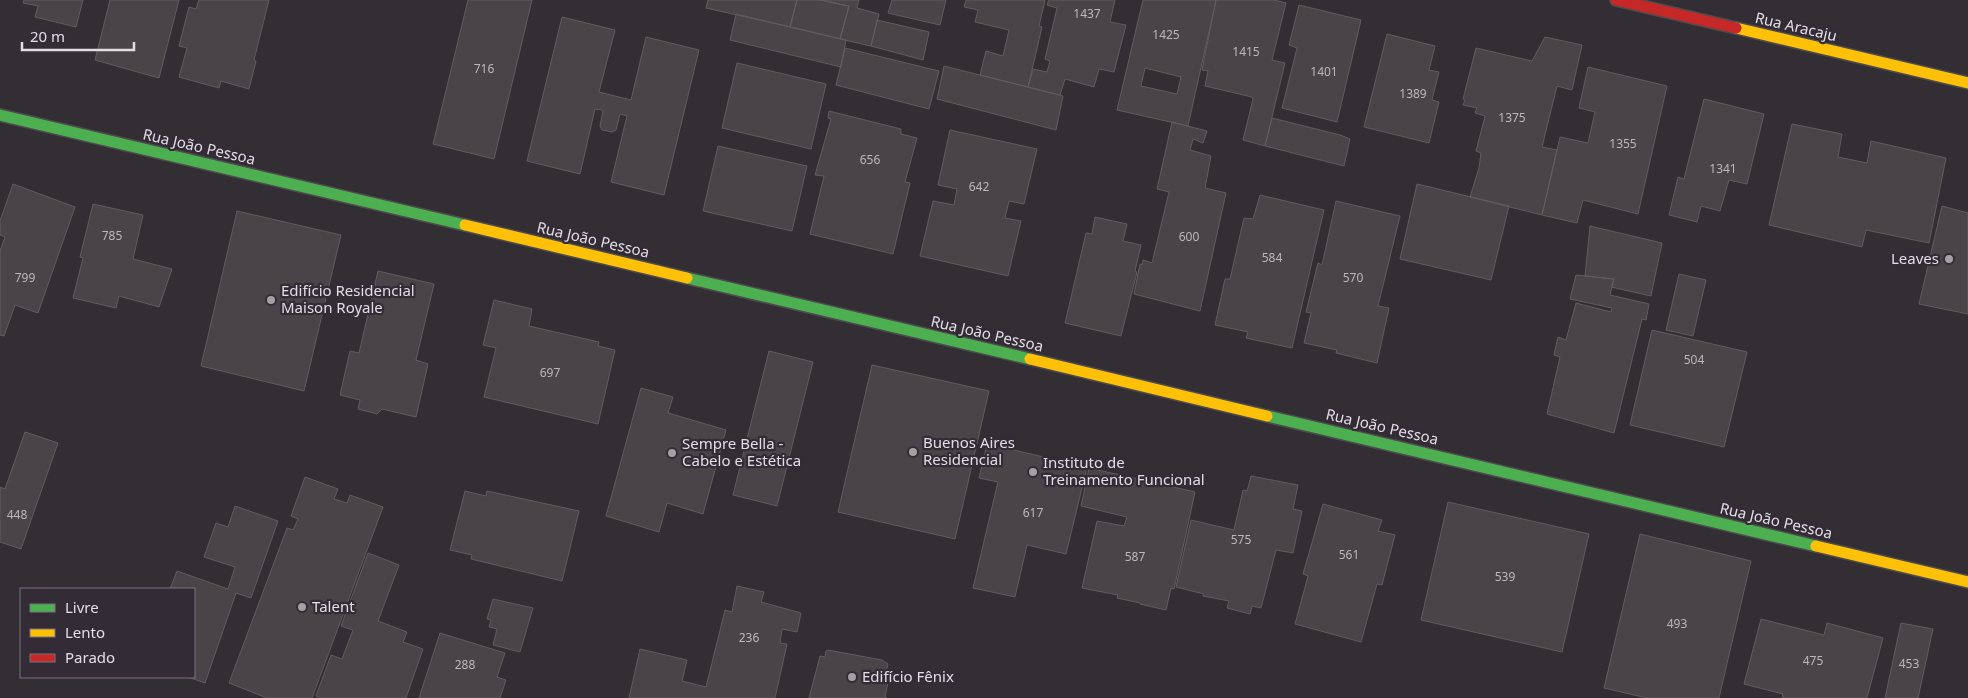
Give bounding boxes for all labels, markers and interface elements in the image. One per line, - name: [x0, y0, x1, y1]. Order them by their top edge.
- house number: 1437: [1073, 5, 1101, 22]
- street label: Rua Aracaju: [1753, 7, 1839, 45]
- scale bar: [22, 20, 135, 52]
- text: 20 m: [30, 26, 65, 46]
- house number: 1425: [1152, 26, 1180, 43]
- house number: 1415: [1232, 43, 1260, 60]
- house number: 716: [474, 60, 494, 77]
- house number: 1401: [1310, 63, 1338, 80]
- house number: 1389: [1399, 85, 1427, 102]
- house number: 1375: [1498, 109, 1526, 126]
- street label: Rua João Pessoa: [141, 123, 257, 169]
- house number: 1355: [1609, 135, 1637, 152]
- house number: 656: [860, 151, 880, 168]
- house number: 1341: [1709, 160, 1737, 177]
- house number: 642: [969, 178, 989, 195]
- street label: Rua João Pessoa: [535, 216, 651, 262]
- house number: 785: [102, 227, 122, 244]
- house number: 600: [1179, 228, 1199, 245]
- place label: Leaves: [1891, 248, 1939, 268]
- house number: 584: [1262, 249, 1282, 266]
- marker: Leaves: [1943, 253, 1955, 265]
- house number: 799: [15, 269, 35, 286]
- house number: 570: [1343, 269, 1363, 286]
- place label: Edifício Residencial Maison Royale: [281, 280, 415, 317]
- marker: Edifício Residencial Maison Royale: [265, 294, 277, 306]
- street label: Rua João Pessoa: [929, 310, 1045, 356]
- house number: 504: [1684, 351, 1704, 368]
- house number: 697: [540, 364, 560, 381]
- street label: Rua João Pessoa: [1324, 403, 1440, 449]
- place label: Buenos Aires Residencial: [923, 432, 1015, 469]
- place label: Sempre Bella - Cabelo e Estética: [682, 433, 801, 470]
- marker: Buenos Aires Residencial: [907, 446, 919, 458]
- marker: Sempre Bella - Cabelo e Estética: [666, 447, 678, 459]
- place label: Instituto de Treinamento Funcional: [1043, 452, 1205, 489]
- marker: Instituto de Treinamento Funcional: [1027, 466, 1039, 478]
- street label: Rua João Pessoa: [1718, 497, 1834, 543]
- house number: 617: [1023, 504, 1043, 521]
- house number: 448: [7, 506, 27, 523]
- house number: 575: [1231, 531, 1251, 548]
- house number: 561: [1339, 546, 1359, 563]
- house number: 587: [1125, 548, 1145, 565]
- house number: 539: [1495, 568, 1515, 585]
- legend: [20, 588, 195, 678]
- place label: Talent: [312, 596, 355, 616]
- text: Livre: [65, 597, 99, 617]
- marker: Talent: [296, 601, 308, 613]
- house number: 493: [1667, 615, 1687, 632]
- text: Lento: [65, 622, 105, 642]
- house number: 236: [739, 629, 759, 646]
- text: Parado: [65, 647, 115, 667]
- house number: 475: [1803, 652, 1823, 669]
- house number: 453: [1899, 655, 1919, 672]
- house number: 288: [455, 656, 475, 673]
- place label: Edifício Fênix: [862, 666, 954, 686]
- marker: Edifício Fênix: [846, 671, 858, 683]

